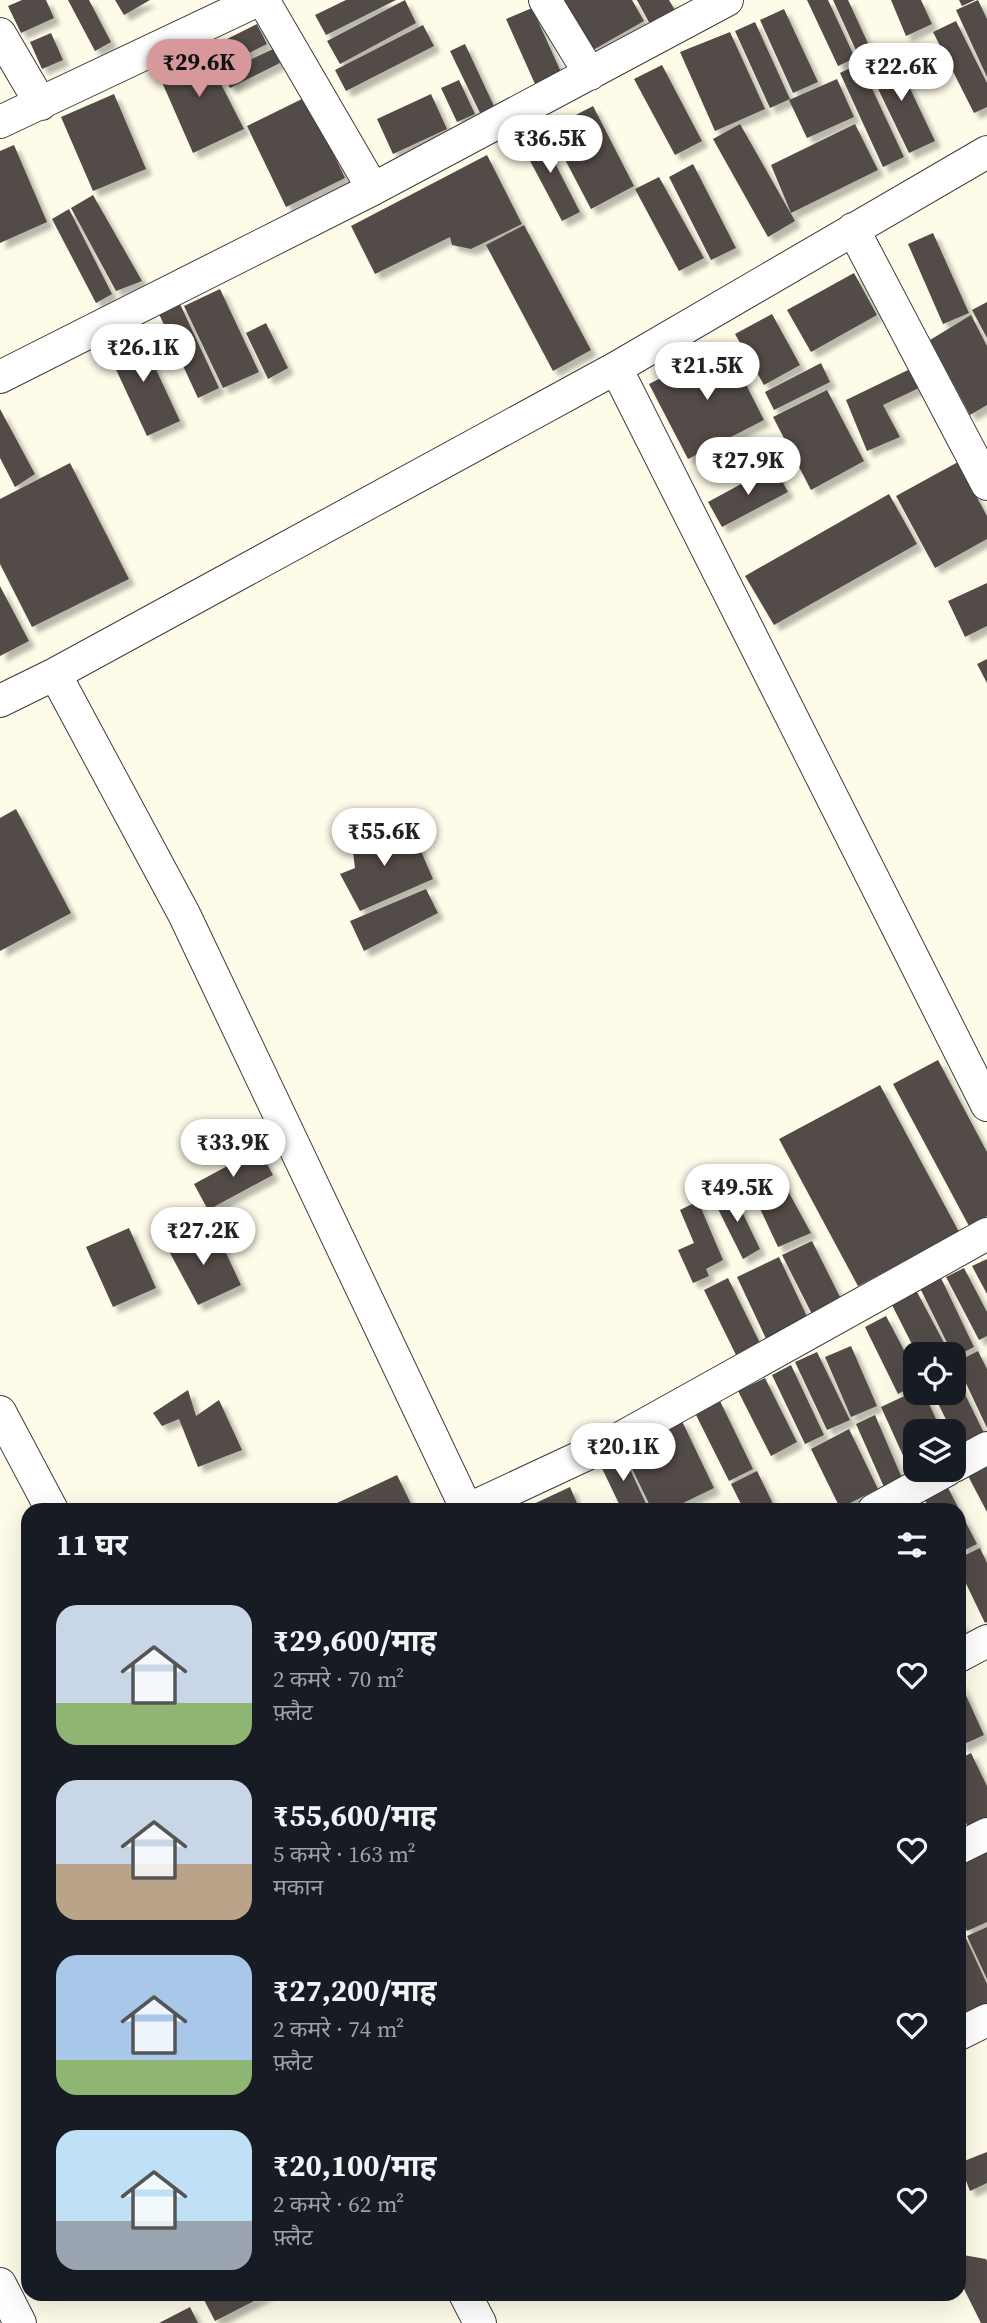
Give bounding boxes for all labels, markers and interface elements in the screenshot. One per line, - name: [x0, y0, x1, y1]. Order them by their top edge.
- pin: ₹29.6K: [142, 40, 256, 99]
- pin: ₹22.6K: [844, 43, 958, 103]
- text: ₹29.6K: [163, 46, 235, 78]
- text: ₹22.6K: [865, 50, 937, 82]
- pin: ₹36.5K: [493, 116, 607, 175]
- text: ₹36.5K: [514, 122, 586, 154]
- pin: ₹26.1K: [86, 324, 200, 384]
- text: ₹26.1K: [107, 331, 179, 363]
- pin: ₹21.5K: [650, 342, 764, 402]
- text: ₹21.5K: [671, 349, 743, 381]
- pin: ₹27.9K: [691, 438, 805, 497]
- text: ₹27.9K: [712, 444, 784, 476]
- pin: ₹55.6K: [327, 808, 441, 868]
- text: ₹55.6K: [348, 815, 420, 847]
- pin: ₹33.9K: [176, 1120, 290, 1179]
- text: ₹33.9K: [197, 1126, 269, 1158]
- pin: ₹49.5K: [680, 1164, 794, 1224]
- text: ₹49.5K: [701, 1171, 773, 1203]
- pin: ₹27.2K: [146, 1208, 260, 1267]
- text: ₹27.2K: [167, 1214, 239, 1246]
- map controls: [903, 1342, 966, 1482]
- button: locate: [903, 1342, 966, 1405]
- button: layers: [903, 1419, 966, 1482]
- pin: ₹20.1K: [566, 1424, 680, 1483]
- text: ₹20.1K: [587, 1430, 659, 1462]
- text: 11 घर: [56, 1524, 128, 1565]
- icon: filters: [893, 1526, 931, 1564]
- text: ₹29,600/माह: [273, 1620, 437, 1661]
- icon: home: [112, 1633, 196, 1717]
- icon: heart: [893, 1656, 931, 1694]
- text: 2 कमरे · 70 m²: [273, 1663, 404, 1695]
- text: फ़्लैट: [273, 1696, 313, 1728]
- text: ₹55,600/माह: [273, 1795, 437, 1836]
- icon: home: [112, 1808, 196, 1892]
- icon: heart: [893, 1831, 931, 1869]
- text: 5 कमरे · 163 m²: [273, 1838, 416, 1870]
- text: मकान: [273, 1871, 323, 1903]
- text: ₹27,200/माह: [273, 1970, 437, 2011]
- icon: home: [112, 1983, 196, 2067]
- icon: heart: [893, 2006, 931, 2044]
- text: 2 कमरे · 74 m²: [273, 2013, 404, 2045]
- text: फ़्लैट: [273, 2046, 313, 2078]
- text: ₹20,100/माह: [273, 2145, 437, 2186]
- icon: home: [112, 2158, 196, 2242]
- icon: heart: [893, 2181, 931, 2219]
- text: 2 कमरे · 62 m²: [273, 2188, 404, 2220]
- text: फ़्लैट: [273, 2221, 313, 2253]

